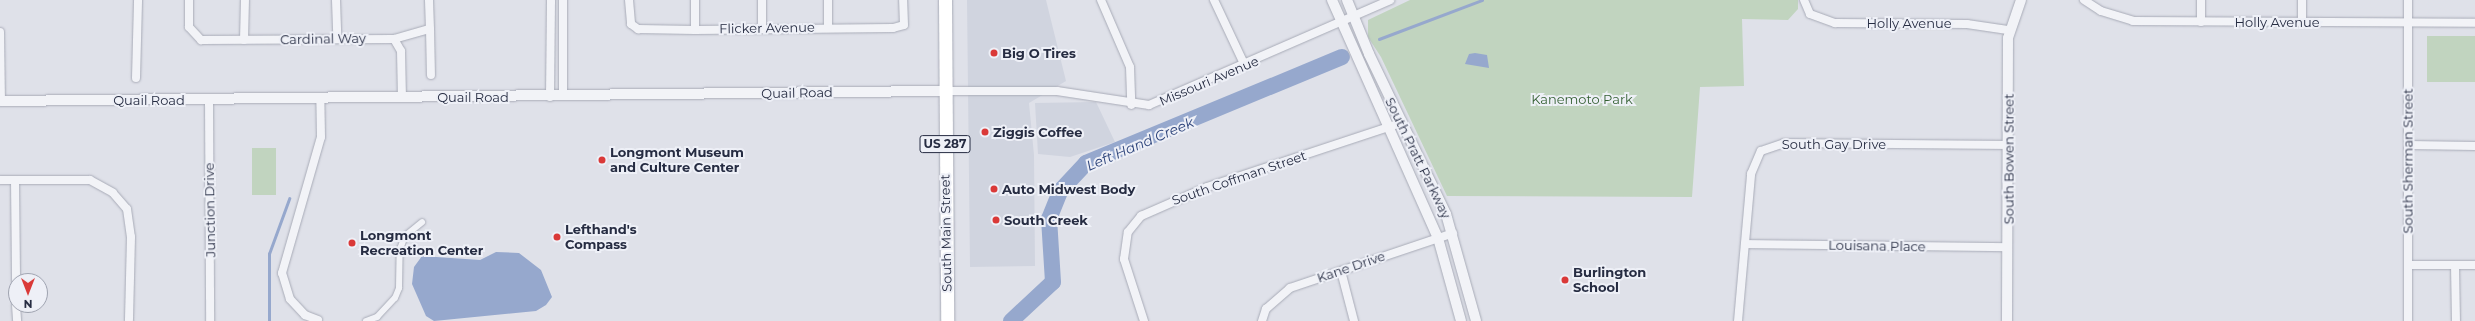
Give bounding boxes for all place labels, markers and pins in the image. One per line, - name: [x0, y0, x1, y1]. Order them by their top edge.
- place label: Big O Tires: [1002, 45, 1076, 61]
- marker: Big O Tires: [989, 48, 999, 58]
- place label: Ziggis Coffee: [993, 124, 1082, 140]
- marker: Ziggis Coffee: [980, 127, 990, 137]
- place label: Longmont Museum and Culture Center: [610, 145, 744, 176]
- marker: Longmont Museum and Culture Center: [597, 155, 607, 165]
- place label: Auto Midwest Body: [1002, 181, 1135, 197]
- marker: Auto Midwest Body: [989, 184, 999, 194]
- place label: South Creek: [1004, 212, 1088, 228]
- marker: South Creek: [991, 215, 1001, 225]
- place label: Lefthand's Compass: [565, 222, 637, 253]
- place label: Longmont Recreation Center: [360, 228, 483, 259]
- marker: Lefthand's Compass: [552, 232, 562, 242]
- marker: Longmont Recreation Center: [347, 238, 357, 248]
- place label: Burlington School: [1573, 265, 1646, 296]
- marker: Burlington School: [1560, 275, 1570, 285]

